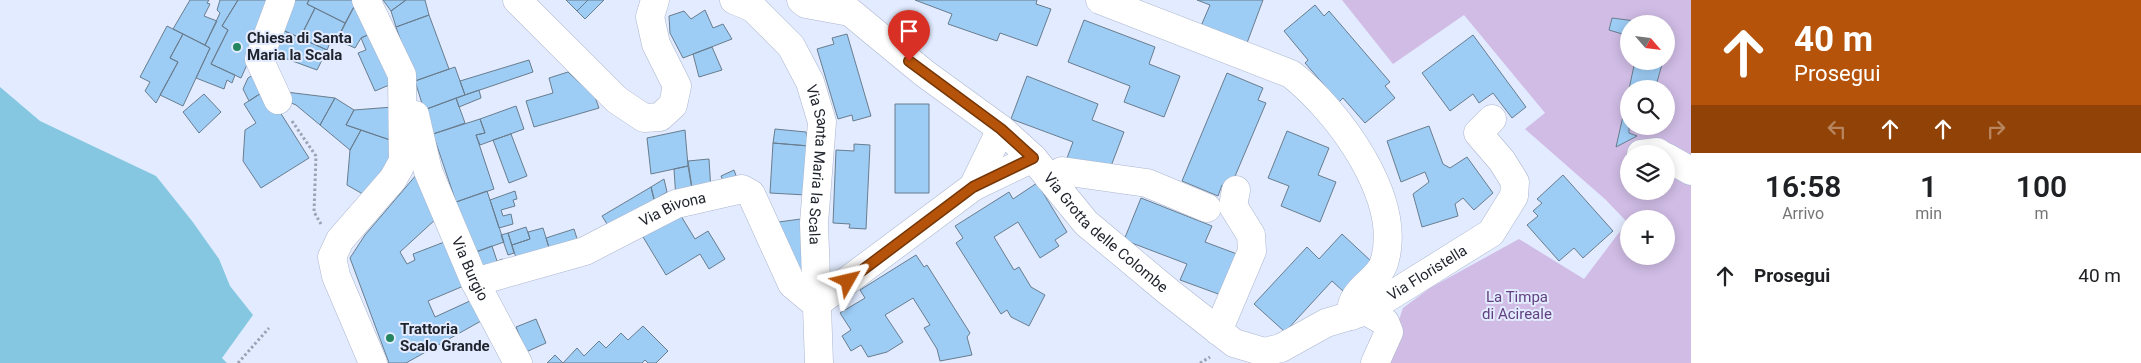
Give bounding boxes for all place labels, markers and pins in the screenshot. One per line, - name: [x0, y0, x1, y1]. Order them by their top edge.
- pin: [888, 10, 930, 61]
- place label: Chiesa di Santa Maria la Scala: [247, 29, 352, 64]
- marker: Chiesa di Santa Maria la Scala: [231, 41, 243, 53]
- place label: Trattoria Scalo Grande: [400, 320, 490, 355]
- marker: Trattoria Scalo Grande: [384, 332, 396, 344]

